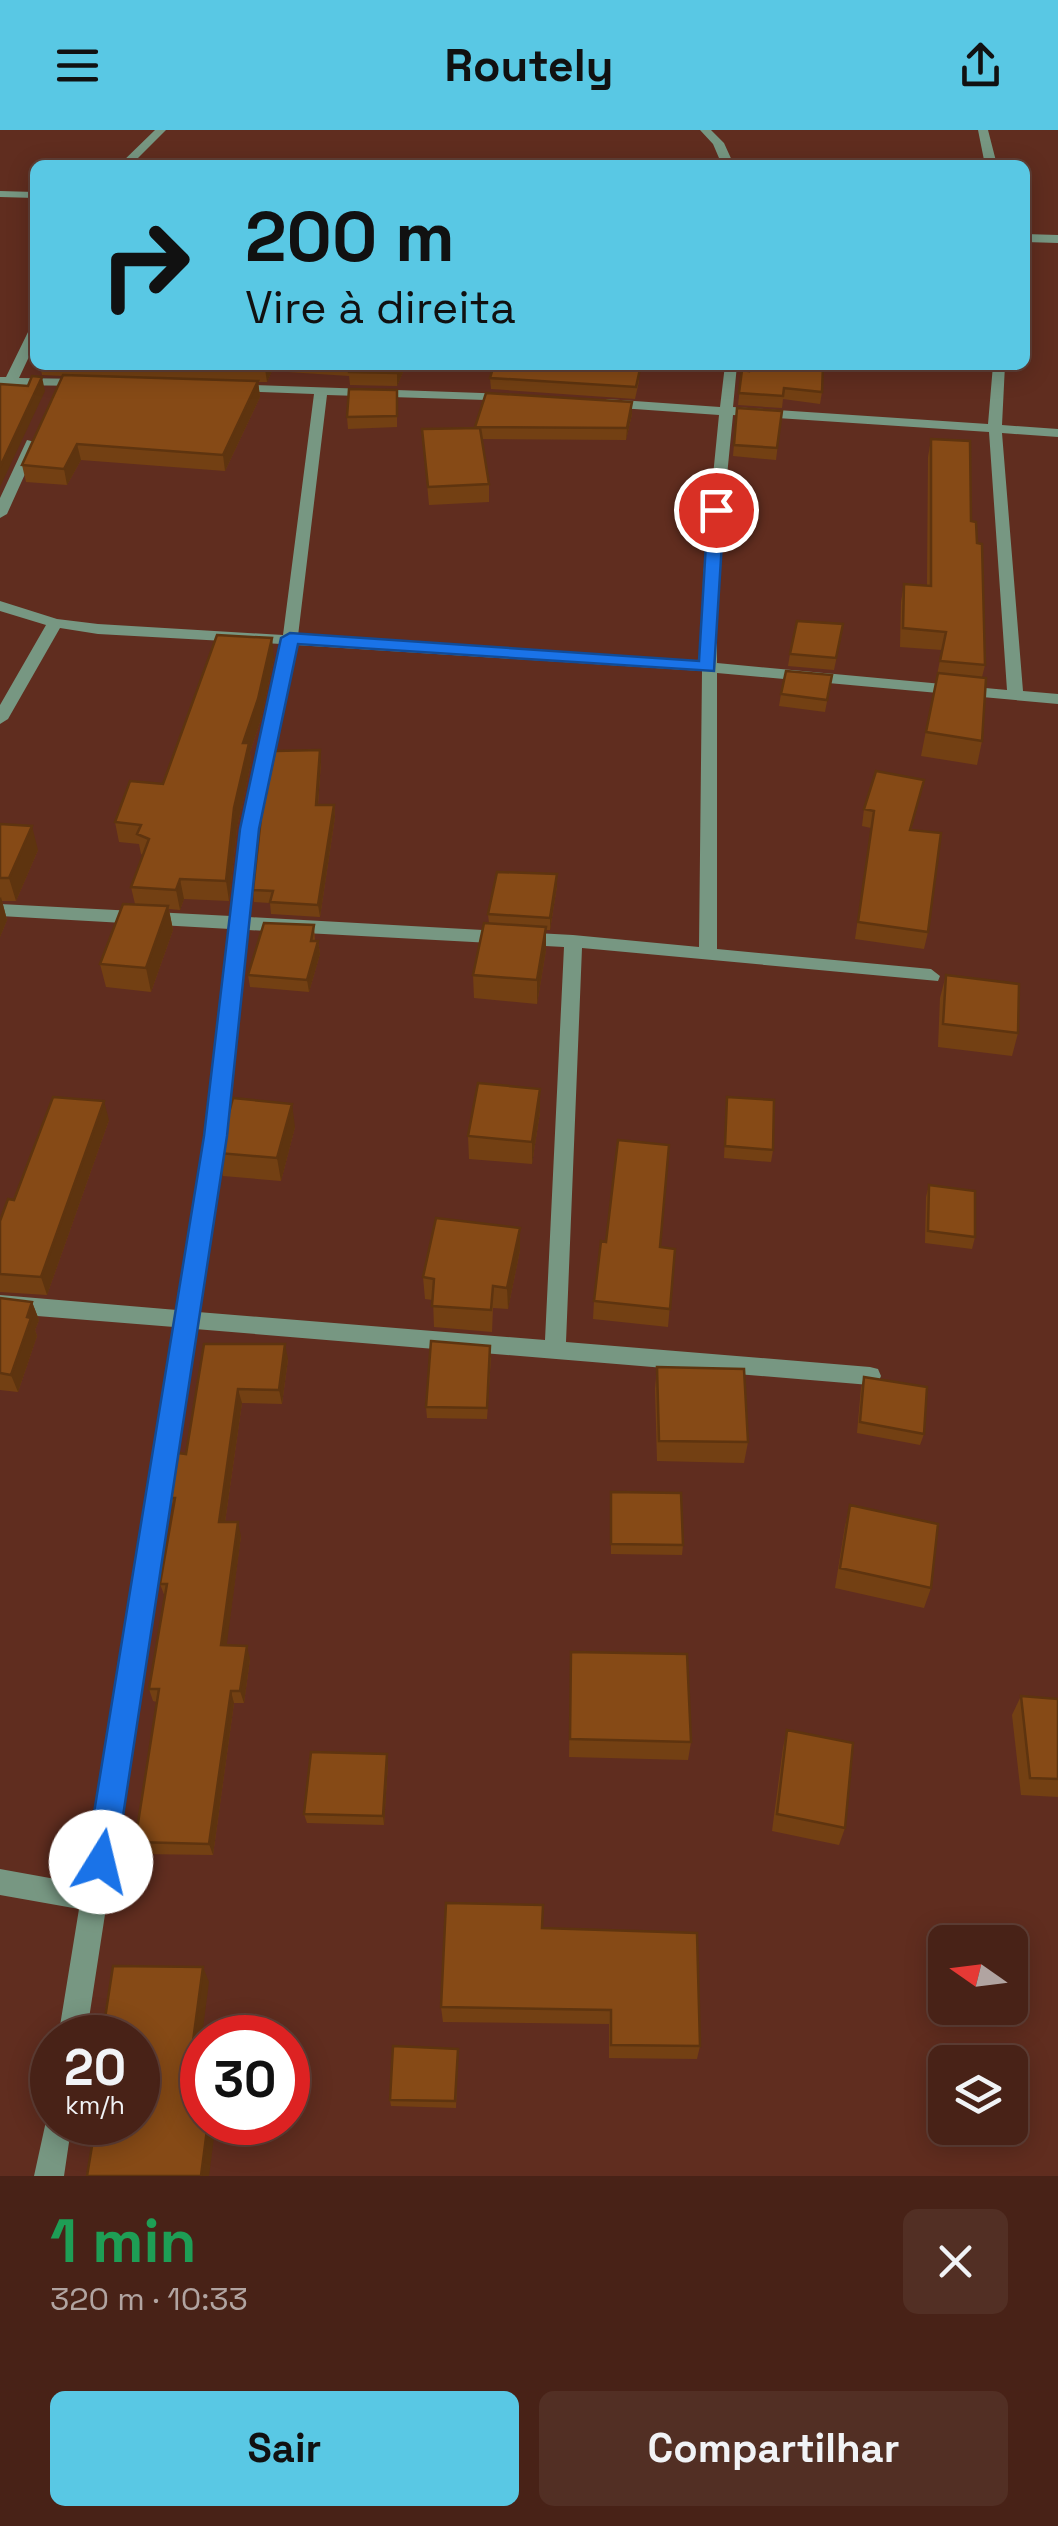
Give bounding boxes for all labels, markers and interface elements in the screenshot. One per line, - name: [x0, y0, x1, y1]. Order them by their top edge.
- text: Routely: [444, 37, 614, 94]
- icon: menu: [50, 38, 105, 93]
- icon: share: [953, 38, 1008, 93]
- text: 200 m: [245, 192, 455, 281]
- icon: right: [80, 200, 210, 330]
- text: Vire à direita: [245, 279, 516, 336]
- pin: [674, 468, 759, 553]
- icon: arrive: [689, 483, 744, 538]
- position arrow: [49, 1810, 153, 1914]
- north arrow: [928, 1925, 1028, 2025]
- map controls: [928, 1925, 1028, 2145]
- speed limit sign: 30: [180, 2015, 310, 2145]
- text: 20: [64, 2036, 126, 2100]
- button: layers: [928, 2045, 1028, 2145]
- text: km/h: [65, 2089, 125, 2121]
- text: 1 min: [50, 2203, 197, 2280]
- button: close: [903, 2209, 1008, 2314]
- text: 320 m · 10:33: [50, 2279, 248, 2319]
- button: Sair: [50, 2391, 519, 2506]
- button: Compartilhar: [539, 2391, 1008, 2506]

